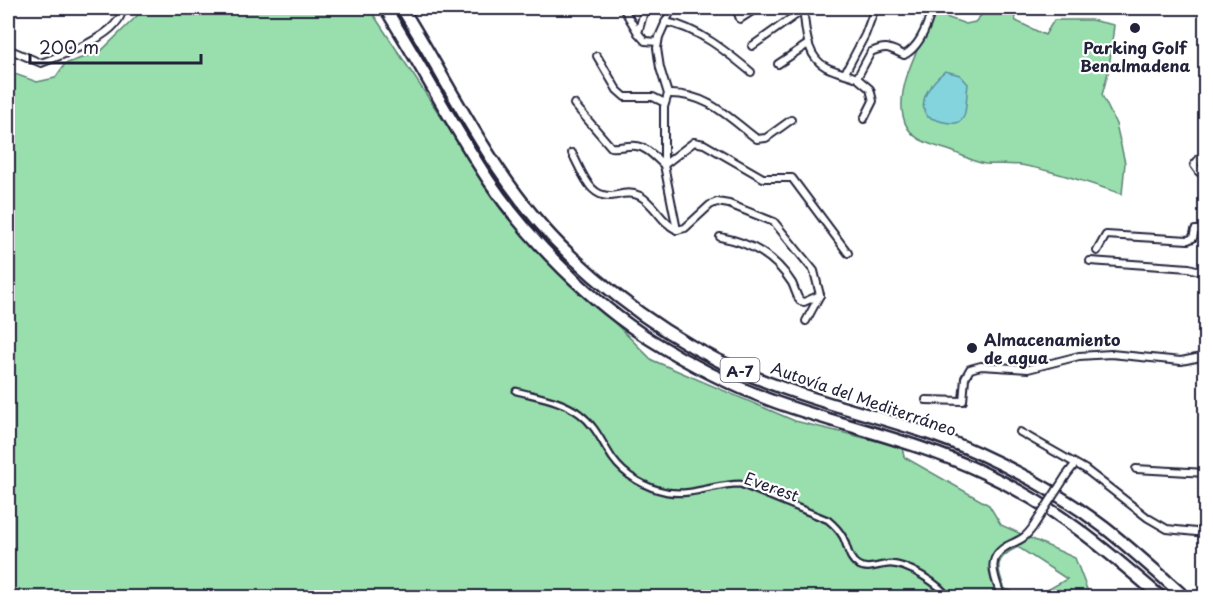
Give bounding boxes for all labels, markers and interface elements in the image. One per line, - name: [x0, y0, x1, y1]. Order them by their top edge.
- marker: Parking Golf Benalmadena: [1128, 21, 1142, 35]
- scale bar: [30, 27, 201, 65]
- text: 200 m: [39, 33, 99, 60]
- place label: Parking Golf Benalmadena: [1080, 35, 1190, 77]
- place label: Almacenamiento de agua: [984, 327, 1120, 369]
- marker: Almacenamiento de agua: [965, 341, 979, 355]
- street label: Autovía del Mediterráneo: [768, 355, 960, 441]
- road number: A-7: [720, 358, 760, 382]
- street label: Everest: [741, 465, 803, 507]

